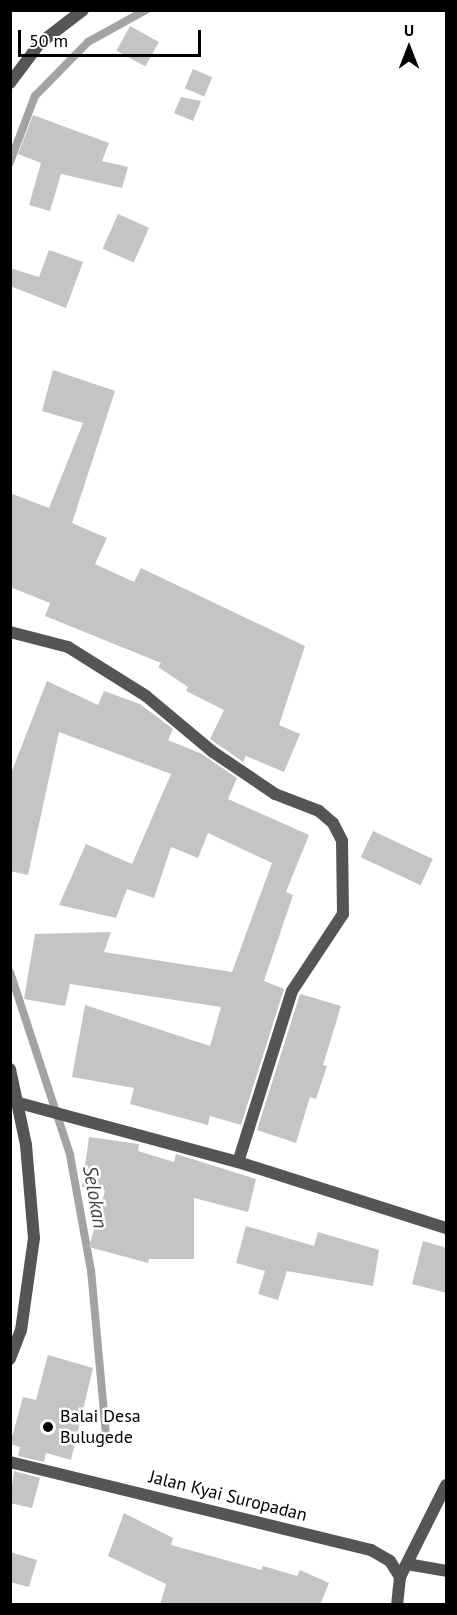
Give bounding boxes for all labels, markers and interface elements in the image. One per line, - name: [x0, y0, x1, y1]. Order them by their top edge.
- scale bar: [21, 18, 204, 56]
- north arrow: [379, 18, 439, 78]
- text: U: [404, 20, 414, 40]
- text: 50 m: [29, 29, 68, 52]
- water label: Selokan: [78, 1164, 112, 1230]
- place label: Balai Desa Bulugede: [60, 1406, 141, 1448]
- marker: Balai Desa Bulugede: [41, 1420, 55, 1434]
- street label: Jalan Kyai Suropadan: [147, 1466, 309, 1526]

